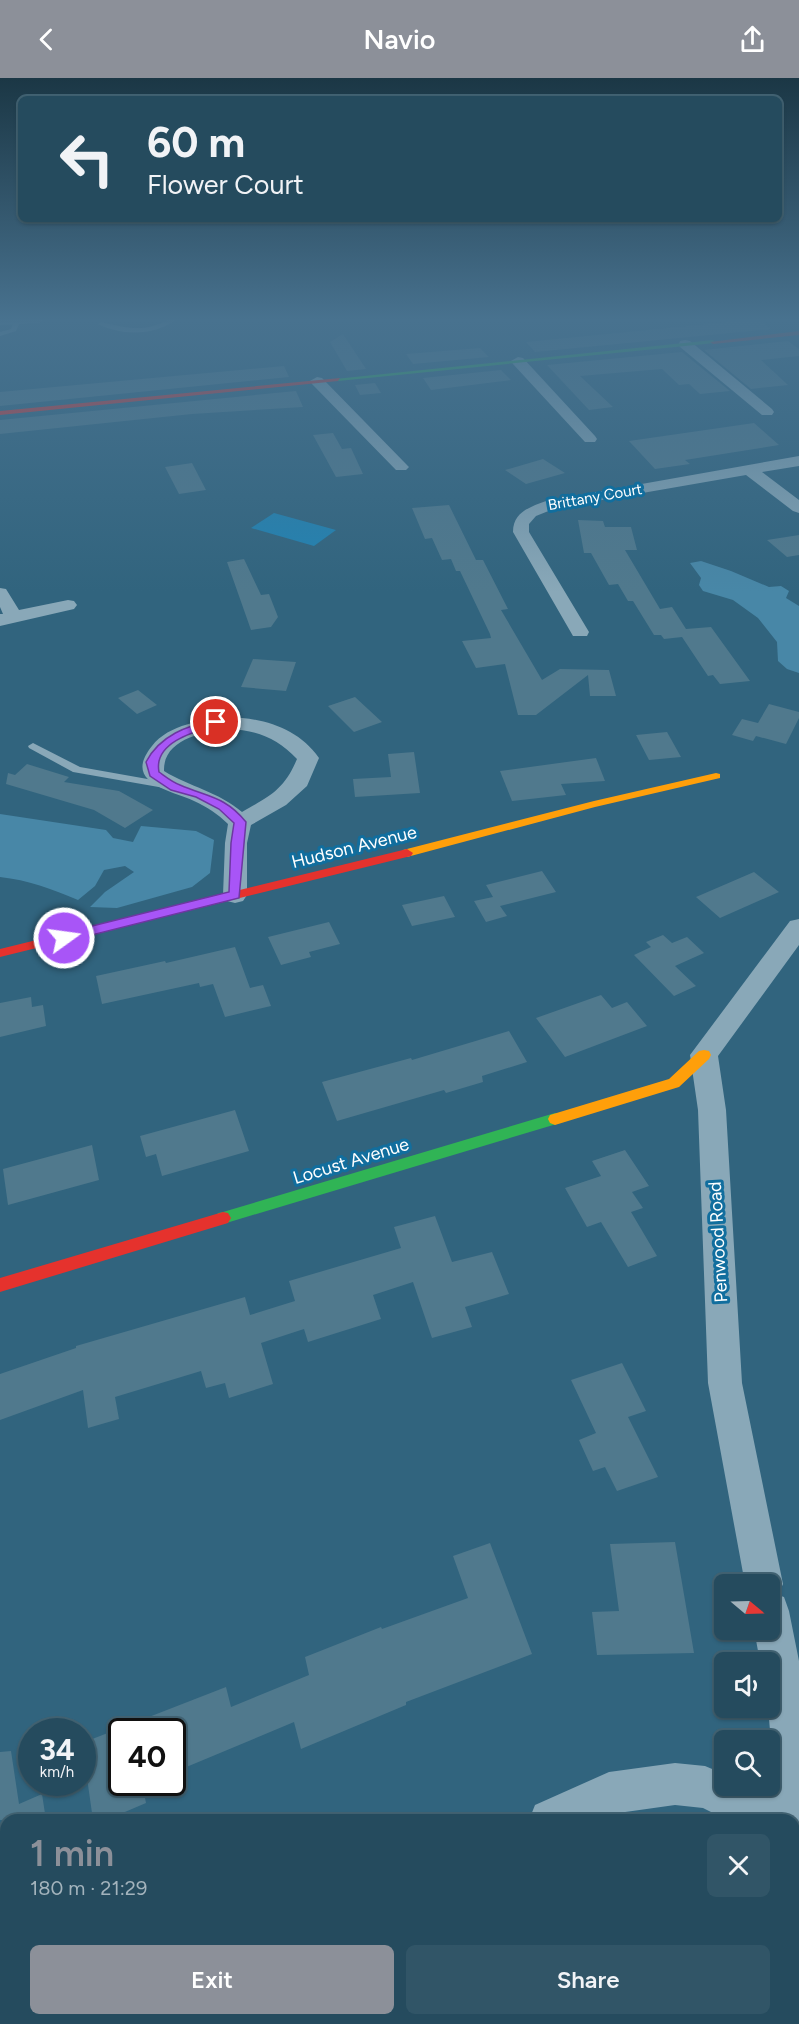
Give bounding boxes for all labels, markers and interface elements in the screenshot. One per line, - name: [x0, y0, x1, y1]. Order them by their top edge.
- icon: back: [30, 23, 63, 56]
- text: Navio: [364, 23, 435, 56]
- icon: share: [736, 23, 769, 56]
- text: 60 m: [147, 117, 245, 168]
- icon: left: [48, 120, 126, 198]
- text: Flower Court: [147, 168, 304, 201]
- street label: Brittany Court: [547, 480, 644, 514]
- pin: [190, 696, 241, 747]
- icon: arrive: [199, 705, 232, 738]
- street label: Hudson Avenue: [289, 821, 419, 873]
- position arrow: [32, 906, 96, 970]
- street label: Locust Avenue: [290, 1133, 412, 1189]
- street label: Penwood Road: [704, 1181, 732, 1303]
- north arrow: [714, 1574, 780, 1640]
- map controls: [714, 1574, 780, 1796]
- button: sound: [714, 1652, 780, 1718]
- speed limit sign: 40: [108, 1718, 186, 1796]
- button: search: [714, 1730, 780, 1796]
- text: 34: [39, 1731, 75, 1768]
- text: km/h: [40, 1763, 74, 1781]
- text: 1 min: [30, 1832, 114, 1875]
- button: close: [707, 1834, 770, 1897]
- text: 180 m · 21:29: [30, 1876, 147, 1900]
- button: Exit: [30, 1945, 394, 2014]
- button: Share: [406, 1945, 770, 2014]

